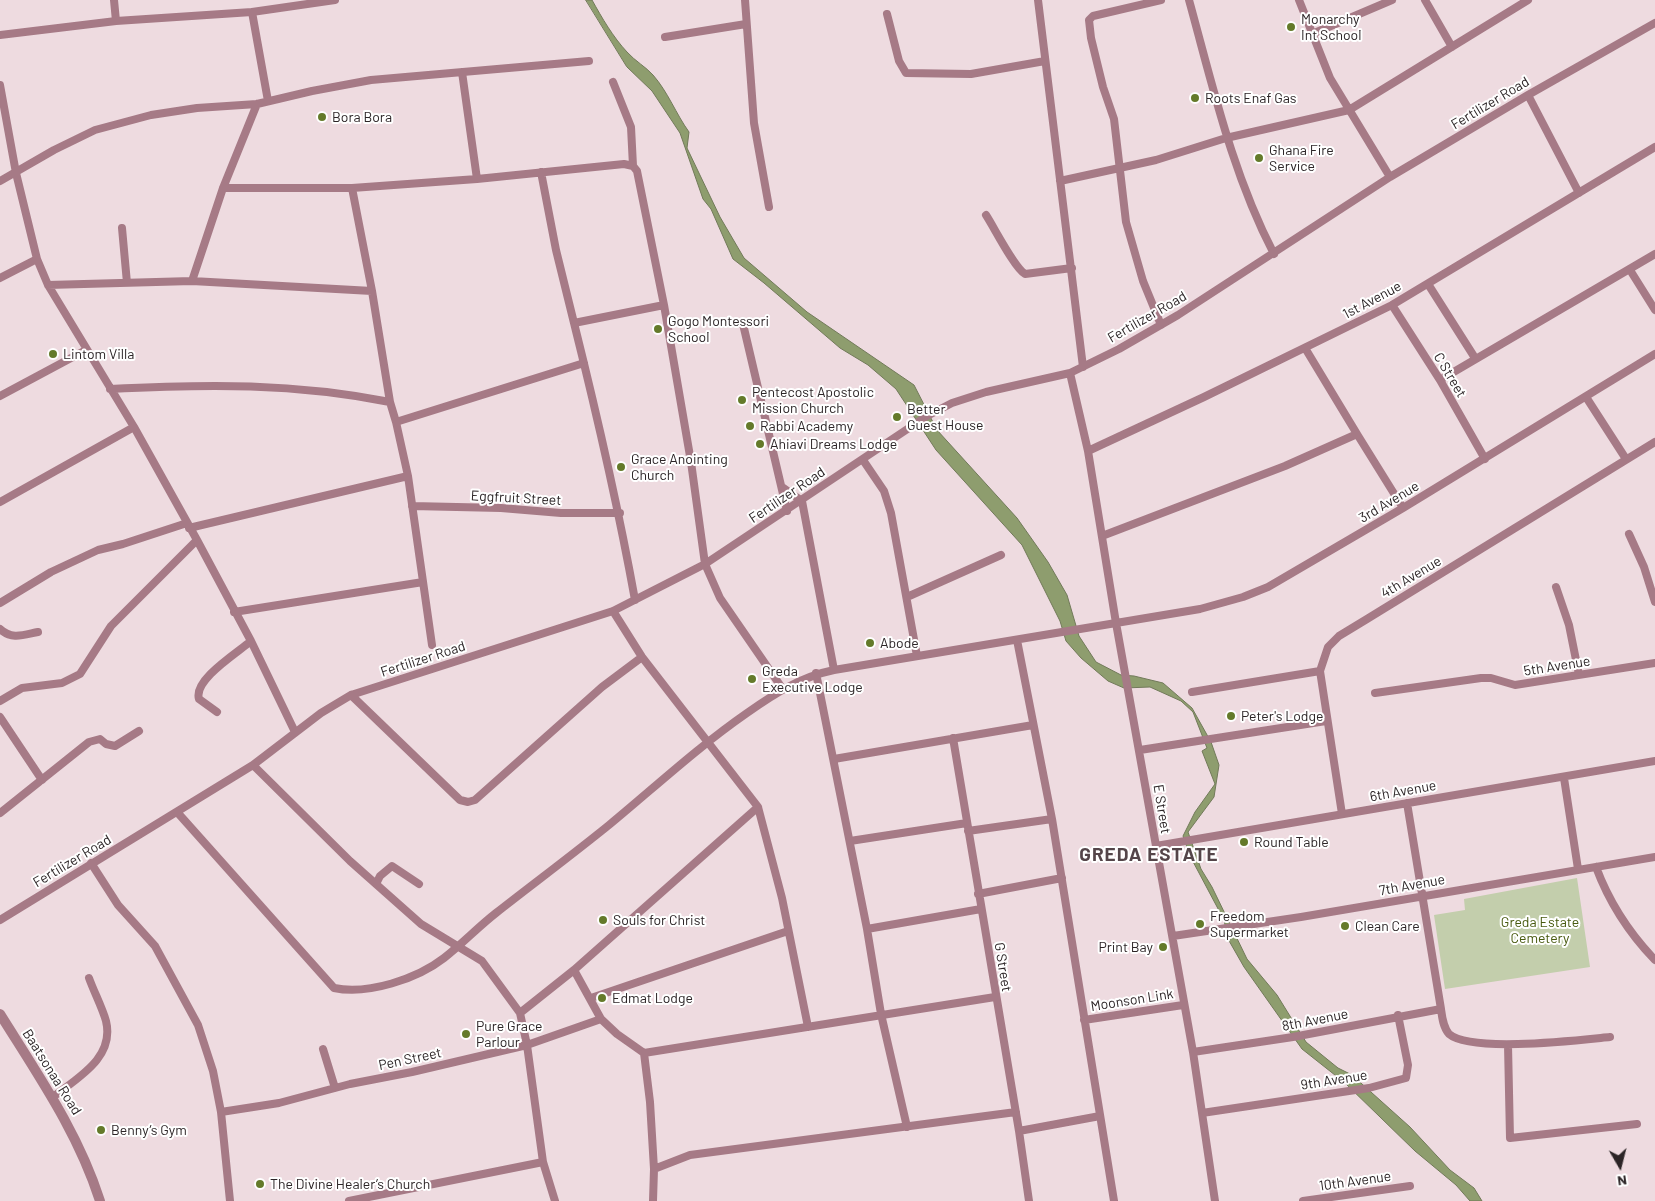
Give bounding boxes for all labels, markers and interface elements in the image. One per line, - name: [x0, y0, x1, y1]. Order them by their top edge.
- place label: Monarchy Int School: [1301, 11, 1361, 44]
- marker: Monarchy Int School: [1285, 21, 1297, 33]
- street label: Fertilizer Road: [1448, 73, 1532, 133]
- place label: Roots Enaf Gas: [1205, 90, 1297, 106]
- marker: Roots Enaf Gas: [1189, 92, 1201, 104]
- place label: Bora Bora: [332, 109, 392, 125]
- marker: Bora Bora: [316, 111, 328, 123]
- place label: Ghana Fire Service: [1269, 142, 1334, 174]
- marker: Ghana Fire Service: [1253, 152, 1265, 164]
- street label: 1st Avenue: [1340, 278, 1404, 322]
- street label: Fertilizer Road: [1105, 288, 1189, 346]
- place label: Gogo Montessori School: [668, 313, 769, 346]
- marker: Gogo Montessori School: [652, 323, 664, 335]
- place label: Lintom Villa: [63, 346, 134, 362]
- marker: Lintom Villa: [47, 348, 59, 360]
- street label: C Street: [1430, 349, 1470, 401]
- place label: Pentecost Apostolic Mission Church: [752, 384, 874, 417]
- marker: Pentecost Apostolic Mission Church: [736, 394, 748, 406]
- place label: Better Guest House: [907, 401, 984, 434]
- marker: Better Guest House: [891, 411, 903, 423]
- place label: Rabbi Academy: [760, 418, 853, 434]
- marker: Rabbi Academy: [744, 420, 756, 432]
- place label: Ahiavi Dreams Lodge: [770, 436, 897, 452]
- marker: Ahiavi Dreams Lodge: [754, 438, 766, 450]
- place label: Grace Anointing Church: [631, 451, 728, 484]
- marker: Grace Anointing Church: [615, 461, 627, 473]
- street label: Fertilizer Road: [746, 463, 828, 527]
- street label: 3rd Avenue: [1356, 478, 1422, 526]
- street label: Eggfruit Street: [470, 487, 562, 509]
- street label: 4th Avenue: [1378, 552, 1444, 602]
- place label: Abode: [880, 635, 919, 651]
- street label: Fertilizer Road: [378, 637, 468, 681]
- marker: Abode: [864, 637, 876, 649]
- street label: 5th Avenue: [1523, 652, 1591, 680]
- place label: Greda Executive Lodge: [762, 663, 863, 696]
- marker: Greda Executive Lodge: [746, 673, 758, 685]
- place label: Peter's Lodge: [1241, 708, 1323, 724]
- marker: Peter's Lodge: [1225, 710, 1237, 722]
- street label: 6th Avenue: [1368, 777, 1438, 805]
- street label: E Street: [1150, 783, 1174, 835]
- street label: Fertilizer Road: [30, 831, 114, 891]
- place label: Round Table: [1254, 834, 1329, 850]
- marker: Round Table: [1238, 836, 1250, 848]
- district label: GREDA ESTATE: [1078, 844, 1220, 866]
- street label: 7th Avenue: [1378, 871, 1446, 899]
- place label: Freedom Supermarket: [1210, 908, 1289, 940]
- place label: Souls for Christ: [613, 912, 705, 928]
- marker: Souls for Christ: [597, 914, 609, 926]
- park label: Greda Estate Cemetery: [1501, 914, 1579, 946]
- marker: Freedom Supermarket: [1194, 918, 1206, 930]
- place label: Clean Care: [1355, 918, 1420, 934]
- marker: Clean Care: [1339, 920, 1351, 932]
- place label: Print Bay: [1098, 939, 1153, 955]
- street label: G Street: [991, 941, 1015, 993]
- marker: Print Bay: [1157, 941, 1169, 953]
- street label: Moonson Link: [1089, 985, 1175, 1015]
- place label: Edmat Lodge: [612, 990, 693, 1006]
- marker: Edmat Lodge: [596, 992, 608, 1004]
- street label: 8th Avenue: [1280, 1005, 1350, 1035]
- place label: Pure Grace Parlour: [476, 1018, 543, 1050]
- street label: Baatsonaa Road: [19, 1026, 85, 1118]
- marker: Pure Grace Parlour: [460, 1028, 472, 1040]
- street label: Pen Street: [377, 1044, 443, 1074]
- street label: 9th Avenue: [1299, 1066, 1369, 1094]
- place label: Benny’s Gym: [111, 1122, 187, 1138]
- marker: Benny’s Gym: [95, 1124, 107, 1136]
- north arrow: [1595, 1141, 1645, 1191]
- street label: 10th Avenue: [1318, 1168, 1392, 1194]
- text: N: [1616, 1172, 1628, 1190]
- place label: The Divine Healer’s Church: [270, 1176, 430, 1192]
- marker: The Divine Healer’s Church: [254, 1178, 266, 1190]

